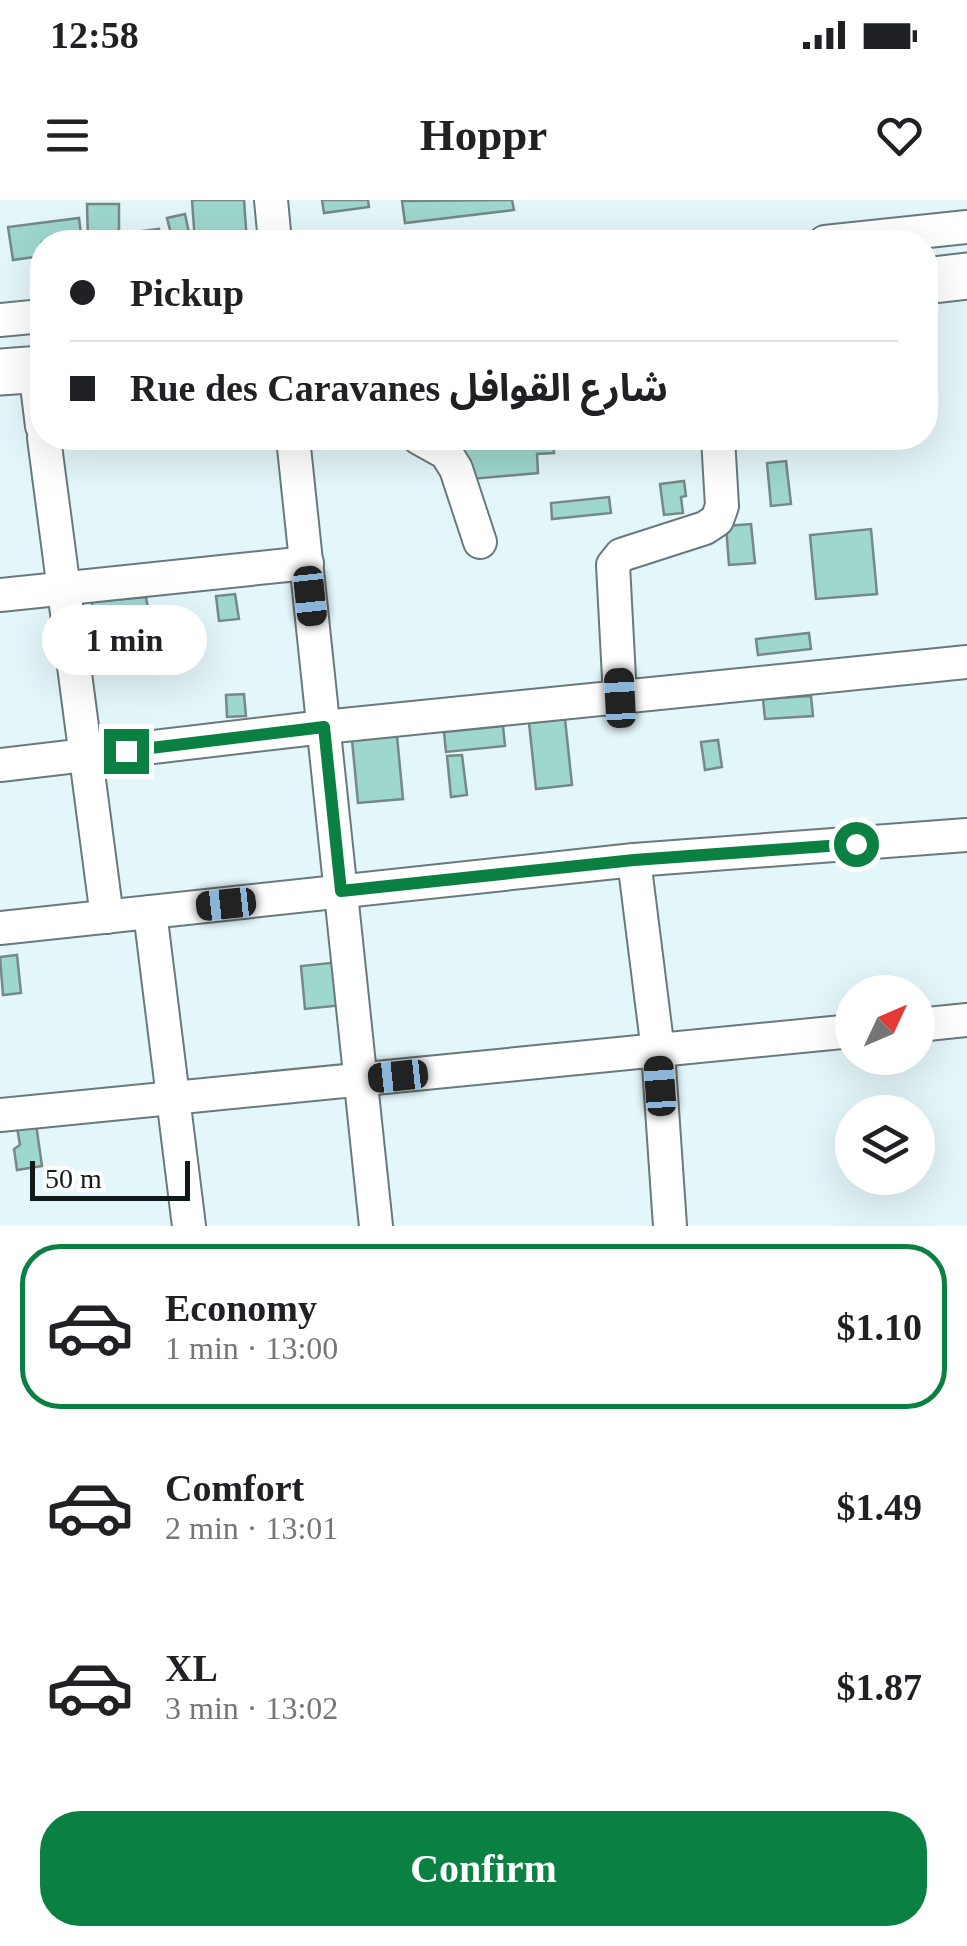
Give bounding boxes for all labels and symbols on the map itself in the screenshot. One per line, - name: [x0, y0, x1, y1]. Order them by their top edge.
- car: [292, 565, 328, 627]
- callout: 1 min: [44, 606, 208, 676]
- car: [603, 667, 637, 729]
- route end: [104, 729, 149, 774]
- route start: [834, 822, 879, 867]
- car: [195, 886, 257, 922]
- north arrow: [835, 975, 935, 1075]
- car: [643, 1055, 677, 1117]
- car: [367, 1058, 429, 1094]
- scale bar: [30, 1156, 190, 1200]

